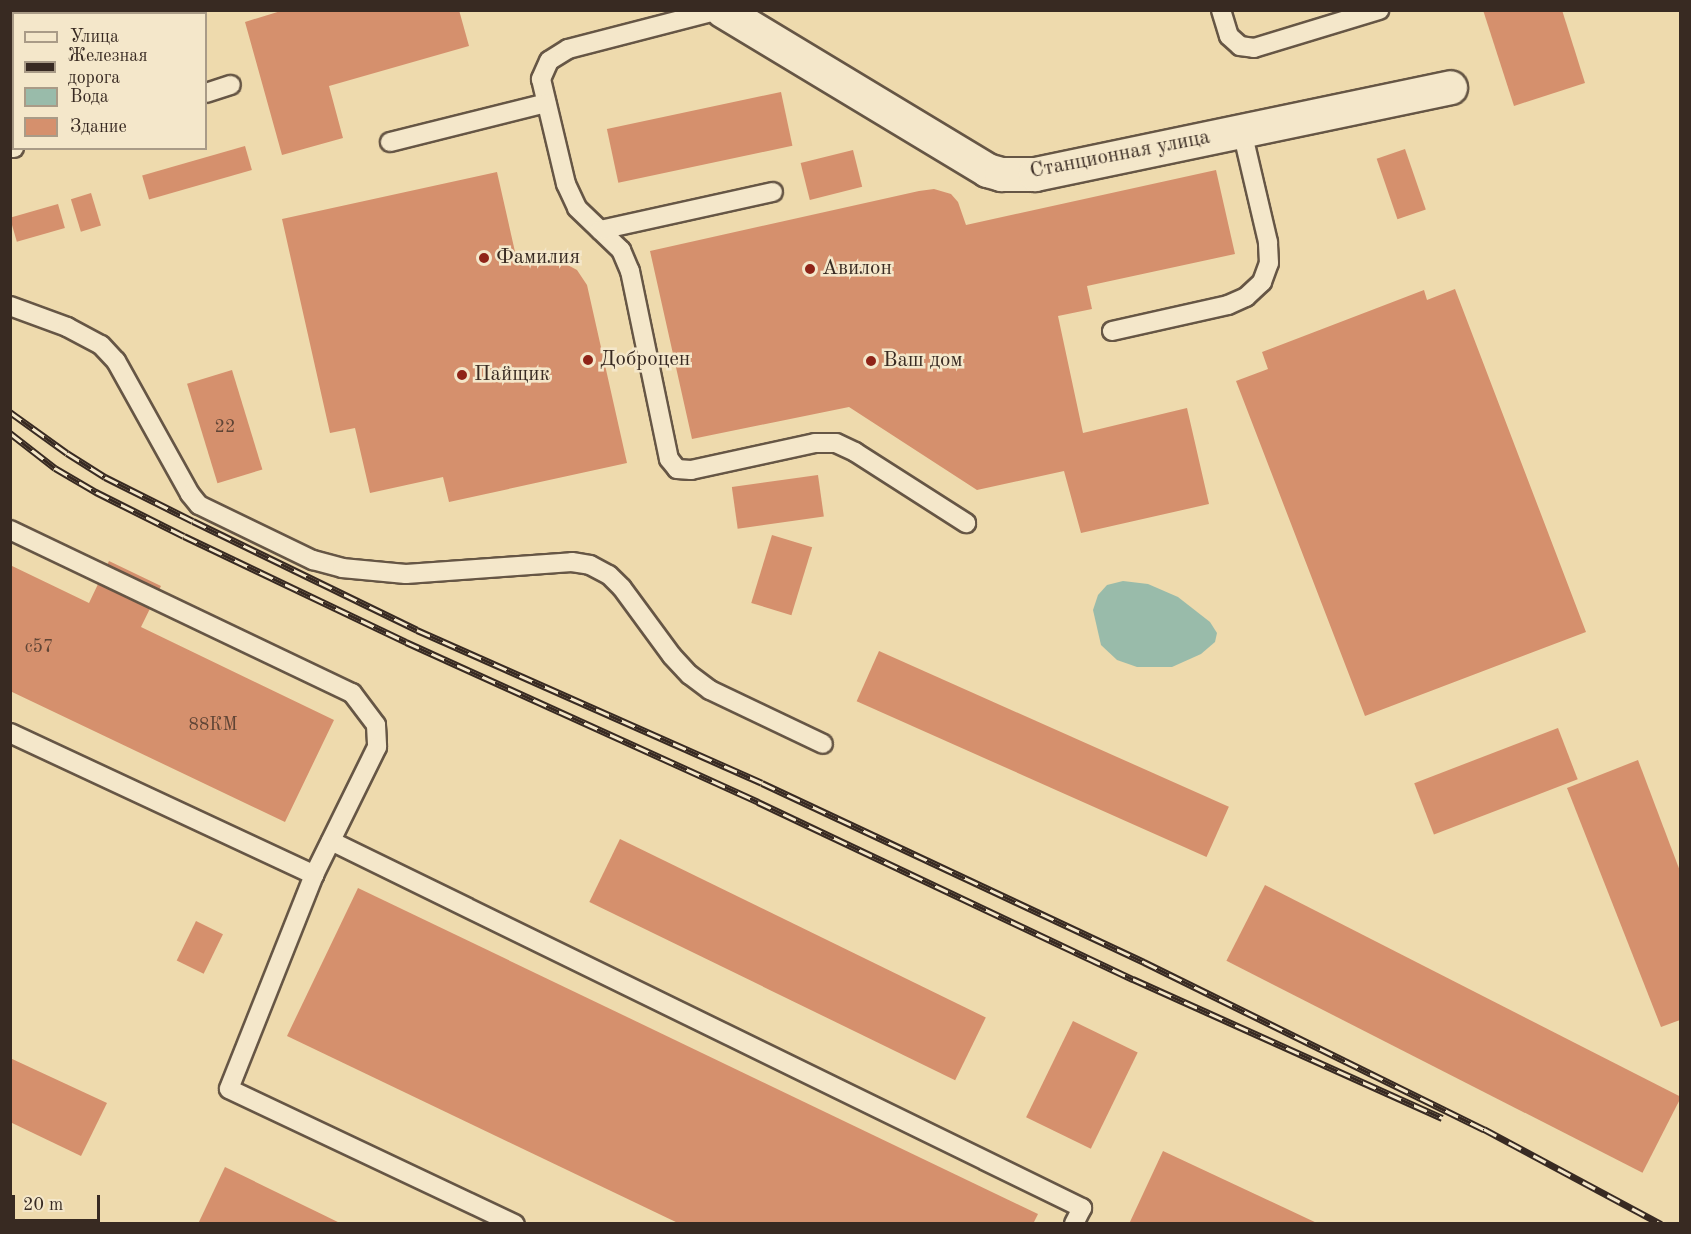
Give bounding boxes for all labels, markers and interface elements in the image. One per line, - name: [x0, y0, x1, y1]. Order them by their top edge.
- legend: [12, 12, 207, 150]
- text: Улица: [70, 28, 119, 46]
- text: Железная дорога: [68, 47, 148, 87]
- text: Вода: [70, 88, 109, 106]
- text: Здание: [70, 118, 127, 136]
- street label: Станционная улица: [1028, 125, 1212, 185]
- place label: Фамилия: [496, 245, 580, 271]
- marker: Фамилия: [477, 251, 491, 265]
- place label: Авилон: [822, 256, 892, 282]
- marker: Авилон: [803, 262, 817, 276]
- place label: Доброцен: [600, 347, 690, 373]
- place label: Ваш дом: [883, 348, 963, 374]
- marker: Доброцен: [581, 353, 595, 367]
- marker: Ваш дом: [864, 354, 878, 368]
- place label: Пайщик: [474, 362, 550, 388]
- marker: Пайщик: [455, 368, 469, 382]
- house number: 22: [215, 416, 235, 438]
- house number: с57: [25, 636, 53, 658]
- house number: 88КМ: [188, 714, 238, 736]
- scale bar: [15, 1183, 104, 1221]
- text: 20 m: [23, 1196, 63, 1214]

